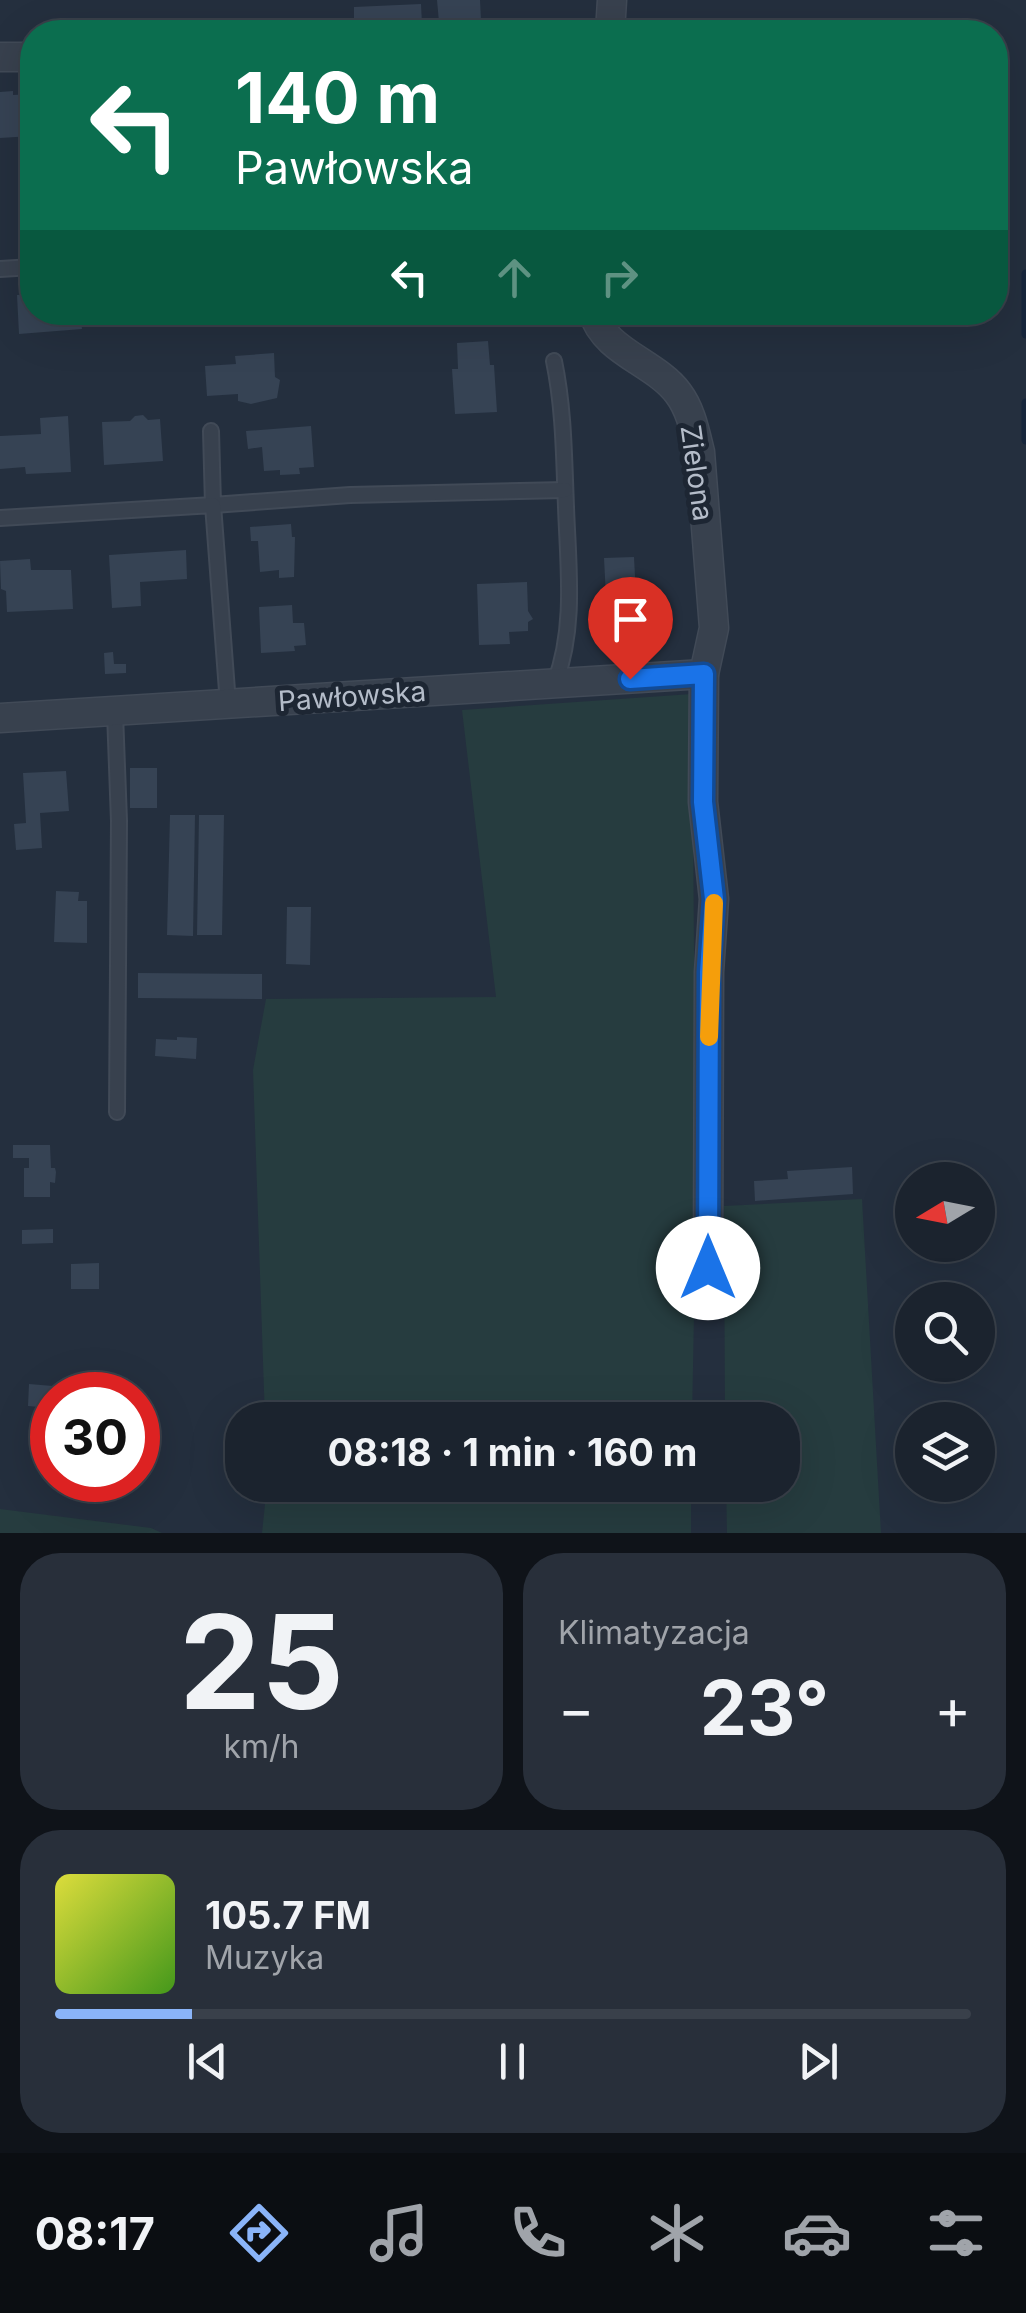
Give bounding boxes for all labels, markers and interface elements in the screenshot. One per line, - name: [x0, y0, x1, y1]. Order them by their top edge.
- text: 140 m: [235, 55, 440, 140]
- icon: left: [70, 60, 200, 190]
- text: Pawłowska: [235, 140, 473, 195]
- icon: left: [382, 250, 437, 305]
- icon: ahead: [487, 250, 542, 305]
- icon: right: [592, 250, 647, 305]
- street label: Zielona: [673, 423, 721, 523]
- pin: [588, 577, 673, 680]
- icon: arrive: [603, 592, 658, 647]
- street label: Pawłowska: [277, 674, 427, 718]
- north arrow: [895, 1162, 995, 1262]
- map controls: [895, 1162, 995, 1502]
- position arrow: [656, 1216, 760, 1320]
- button: search: [895, 1282, 995, 1382]
- speed limit sign: 30: [30, 1372, 160, 1502]
- button: layers: [895, 1402, 995, 1502]
- text: 08:18 · 1 min · 160 m: [328, 1429, 697, 1475]
- text: 25: [179, 1583, 344, 1740]
- text: Klimatyzacja: [558, 1613, 750, 1652]
- text: 23°: [700, 1662, 829, 1753]
- text: −: [558, 1676, 594, 1742]
- text: +: [935, 1676, 971, 1742]
- text: km/h: [223, 1727, 300, 1766]
- text: 105.7 FM: [205, 1892, 371, 1938]
- text: Muzyka: [205, 1938, 324, 1977]
- icon: previous: [180, 2034, 235, 2089]
- icon: pause: [485, 2034, 540, 2089]
- icon: next: [791, 2034, 846, 2089]
- icon: directions: [224, 2198, 294, 2268]
- icon: music: [364, 2198, 434, 2268]
- icon: phone: [503, 2198, 573, 2268]
- icon: climate: [642, 2198, 712, 2268]
- icon: car: [782, 2198, 852, 2268]
- icon: filters: [921, 2198, 991, 2268]
- text: 08:17: [35, 2206, 155, 2261]

